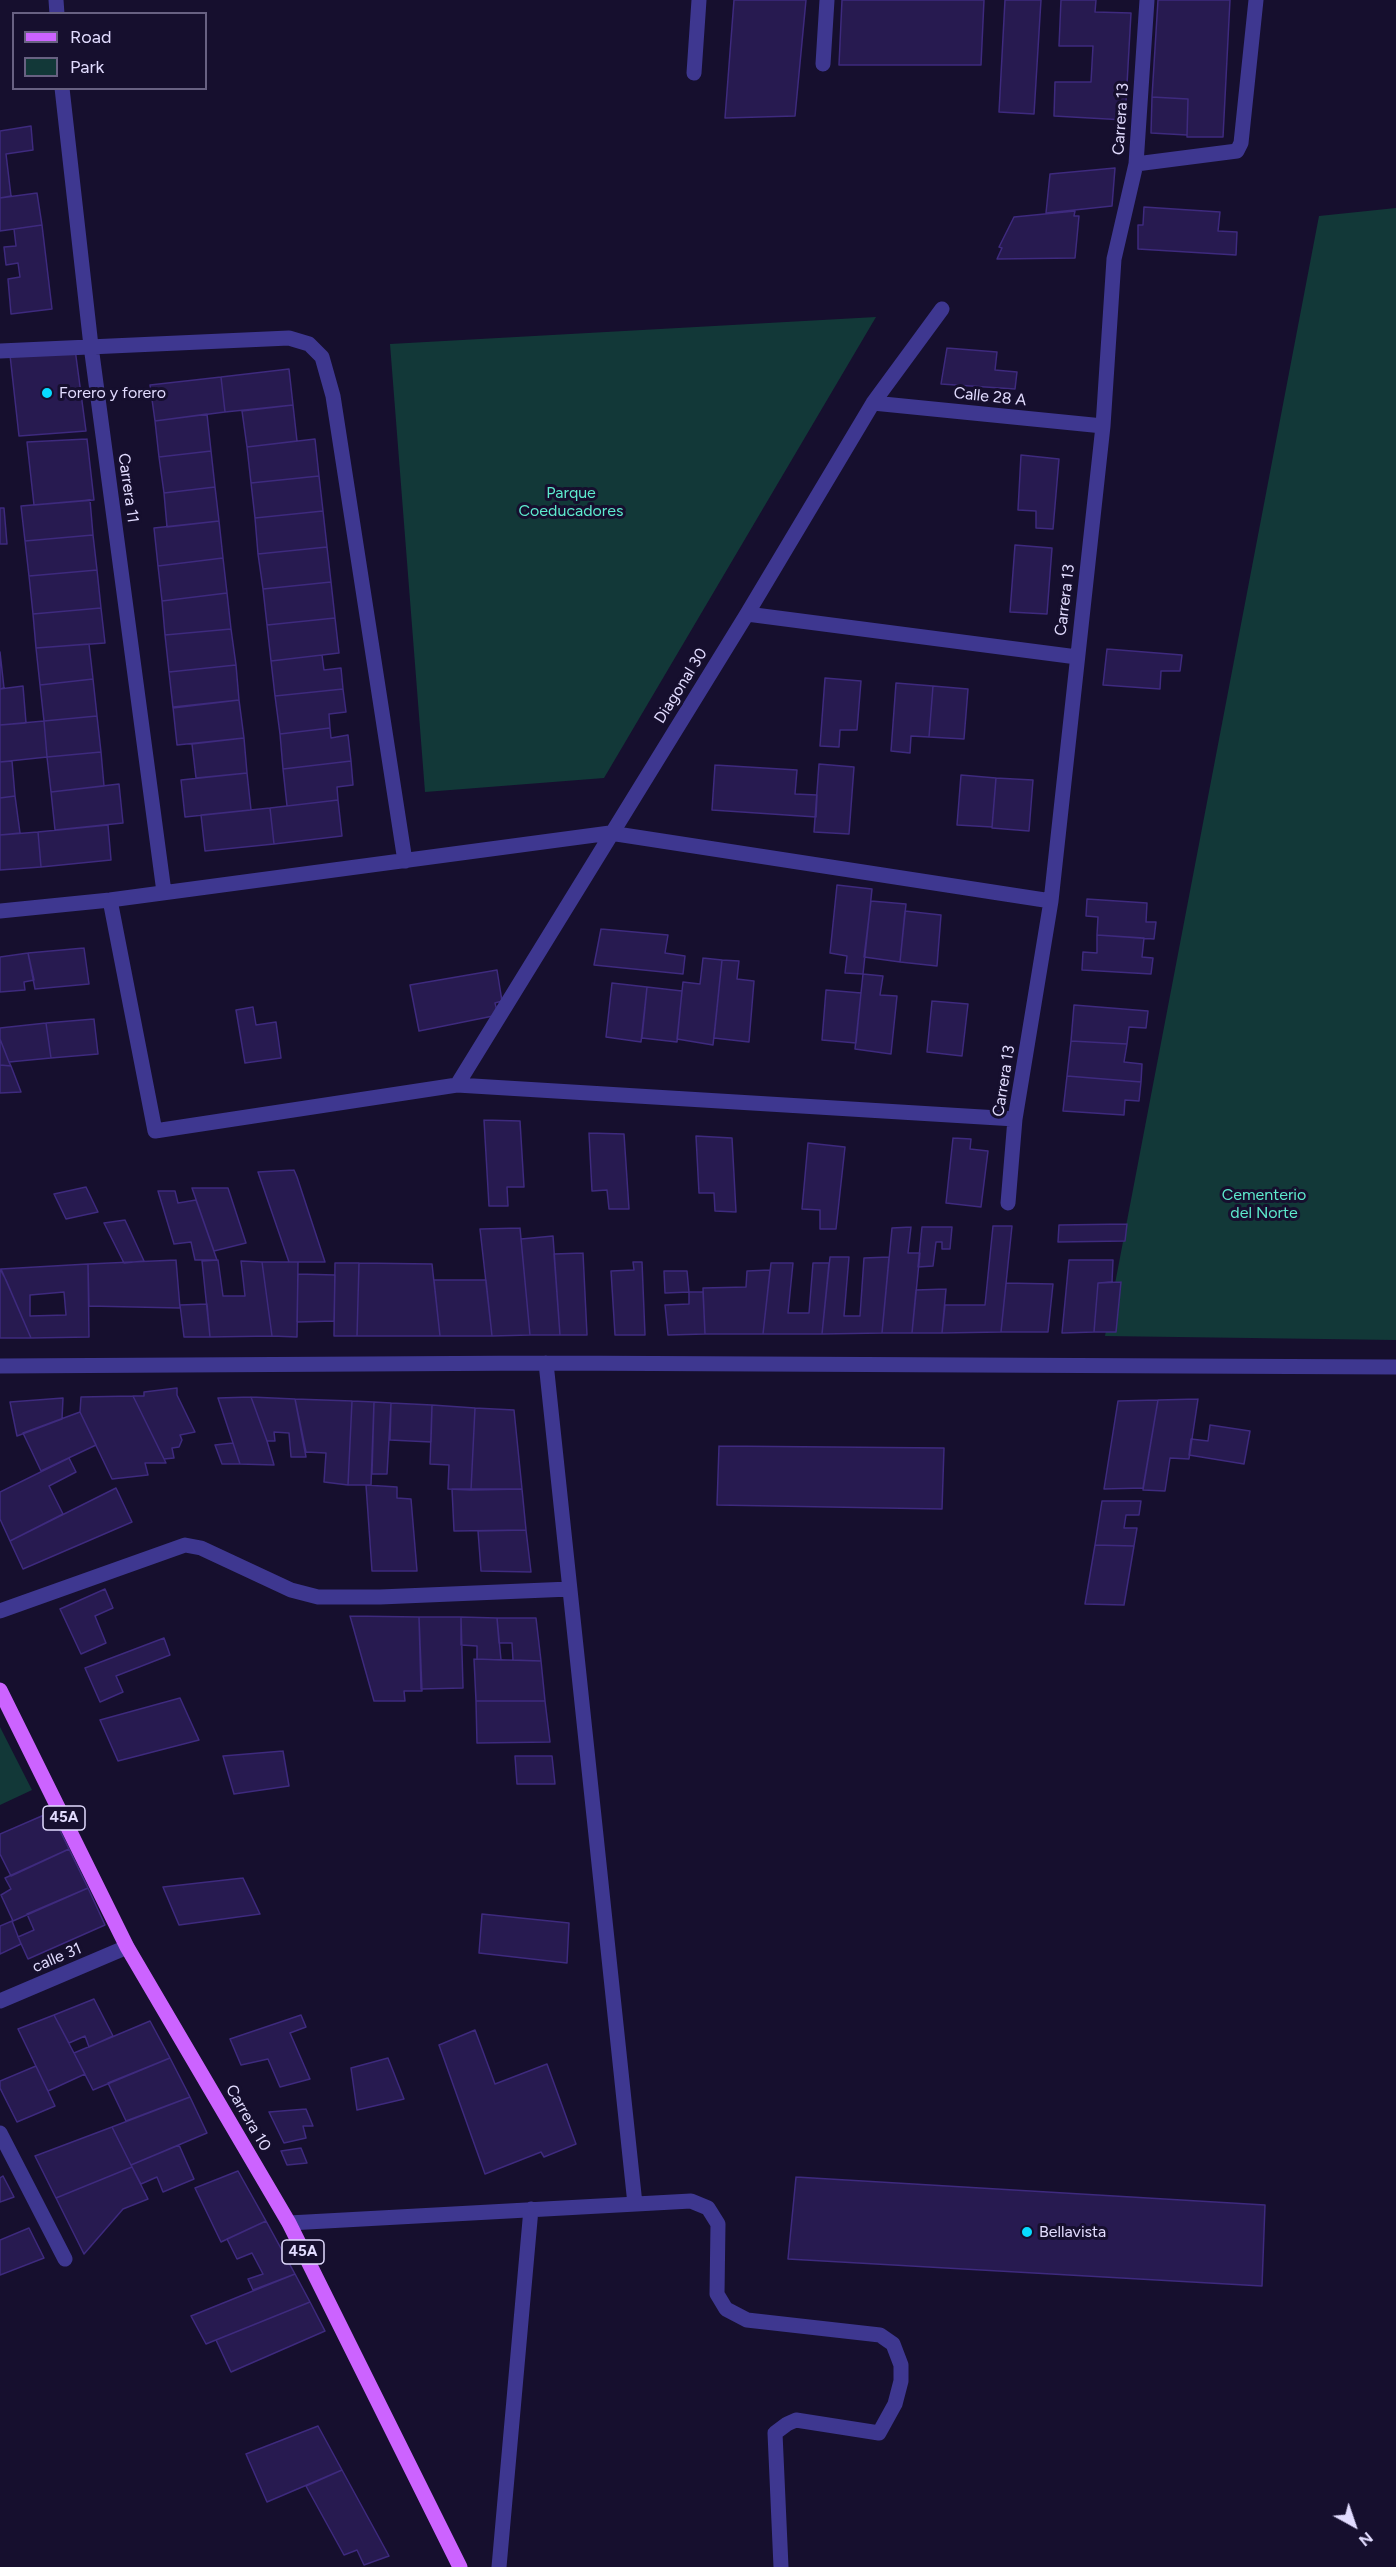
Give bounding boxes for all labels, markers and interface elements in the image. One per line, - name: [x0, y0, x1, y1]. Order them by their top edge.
- legend: [12, 12, 207, 90]
- text: Road: [70, 26, 111, 48]
- text: Park: [70, 56, 104, 78]
- street label: Carrera 13: [1109, 82, 1133, 156]
- place label: Forero y forero: [59, 383, 166, 403]
- street label: Calle 28 A: [953, 384, 1027, 410]
- marker: Forero y forero: [40, 386, 54, 400]
- street label: Carrera 11: [114, 452, 142, 524]
- park label: Parque Coeducadores: [519, 483, 623, 521]
- street label: Carrera 13: [1051, 563, 1079, 637]
- street label: Diagonal 30: [650, 645, 712, 727]
- street label: Carrera 13: [989, 1044, 1019, 1118]
- park label: Cementerio del Norte: [1222, 1185, 1306, 1223]
- road number: 45A: [43, 1806, 85, 1830]
- street label: calle 31: [29, 1939, 85, 1977]
- street label: Carrera 10: [221, 2081, 275, 2155]
- place label: Bellavista: [1039, 2222, 1106, 2242]
- marker: Bellavista: [1020, 2225, 1034, 2239]
- road number: 45A: [282, 2240, 324, 2264]
- north arrow: [1324, 2495, 1384, 2555]
- text: N: [1355, 2528, 1377, 2550]

